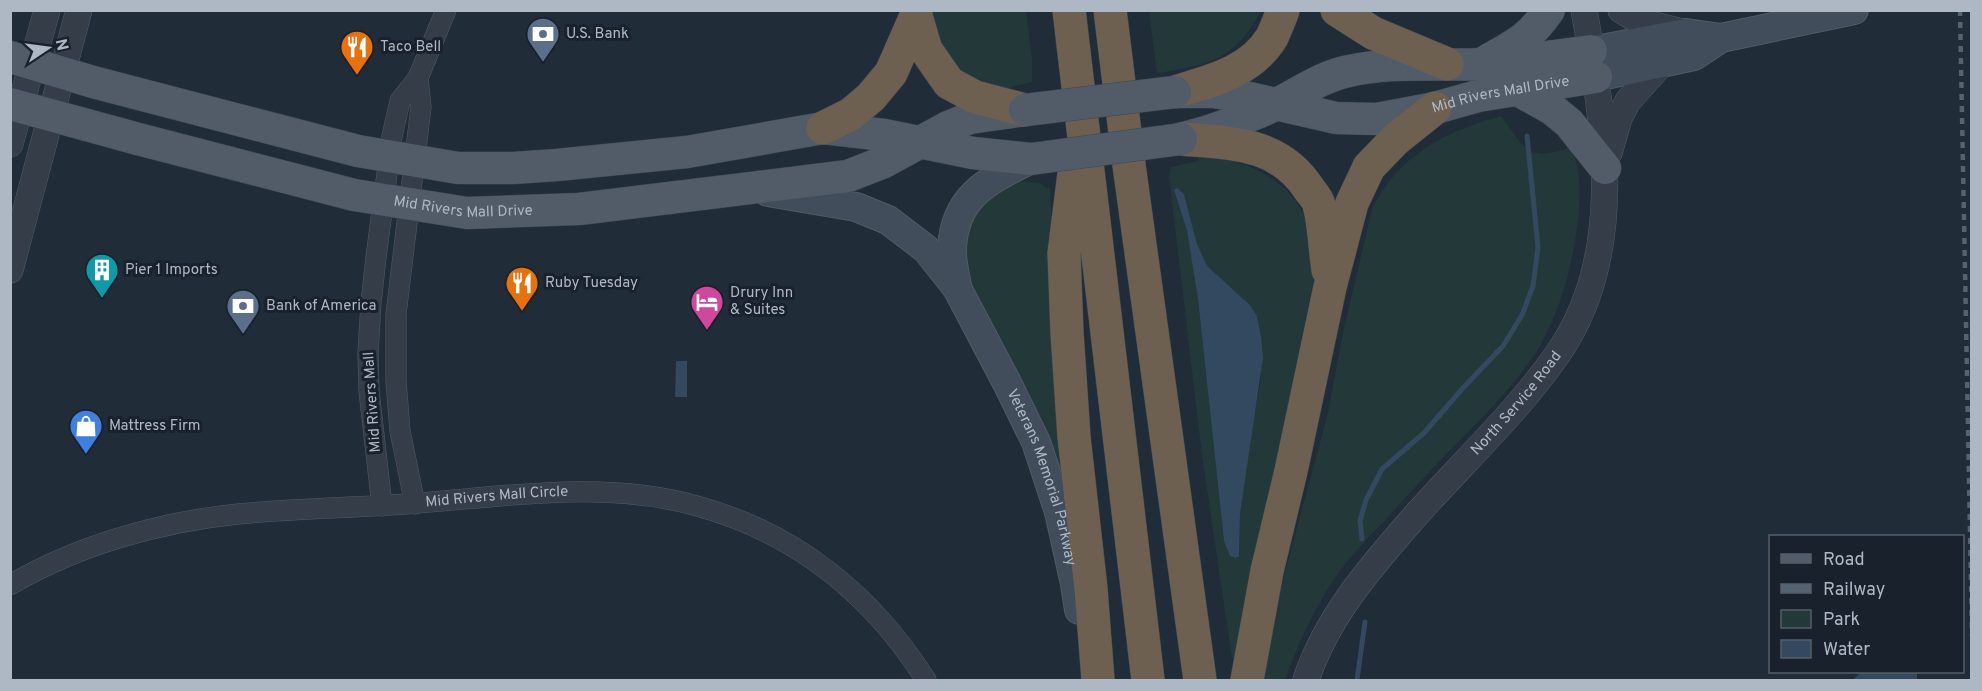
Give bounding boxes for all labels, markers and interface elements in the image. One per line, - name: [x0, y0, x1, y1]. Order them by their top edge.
- bank icon: U.S. Bank: [525, 16, 561, 63]
- north arrow: [18, 18, 78, 78]
- place label: U.S. Bank: [566, 25, 629, 44]
- restaurant icon: Taco Bell: [339, 29, 375, 76]
- text: N: [50, 37, 72, 53]
- place label: Taco Bell: [380, 38, 441, 57]
- street label: Mid Rivers Mall Drive: [1430, 72, 1571, 118]
- street label: Mid Rivers Mall Drive: [392, 192, 533, 223]
- building icon: Pier 1 Imports: [84, 252, 120, 299]
- place label: Pier 1 Imports: [125, 261, 218, 280]
- restaurant icon: Ruby Tuesday: [504, 265, 540, 312]
- place label: Ruby Tuesday: [545, 274, 638, 293]
- hotel icon: Drury Inn & Suites: [689, 284, 725, 331]
- place label: Drury Inn & Suites: [730, 284, 793, 320]
- bank icon: Bank of America: [225, 288, 261, 335]
- place label: Bank of America: [266, 297, 376, 316]
- street label: North Service Road: [1467, 348, 1566, 459]
- street label: Mid Rivers Mall: [360, 351, 386, 453]
- street label: Veterans Memorial Parkway: [1002, 386, 1080, 568]
- shop icon: Mattress Firm: [68, 408, 104, 455]
- place label: Mattress Firm: [109, 417, 200, 436]
- street label: Mid Rivers Mall Circle: [425, 482, 569, 512]
- legend: [1769, 535, 1964, 673]
- text: Road: [1823, 549, 1865, 572]
- text: Railway: [1823, 579, 1885, 602]
- text: Park: [1823, 609, 1860, 632]
- text: Water: [1823, 639, 1870, 662]

